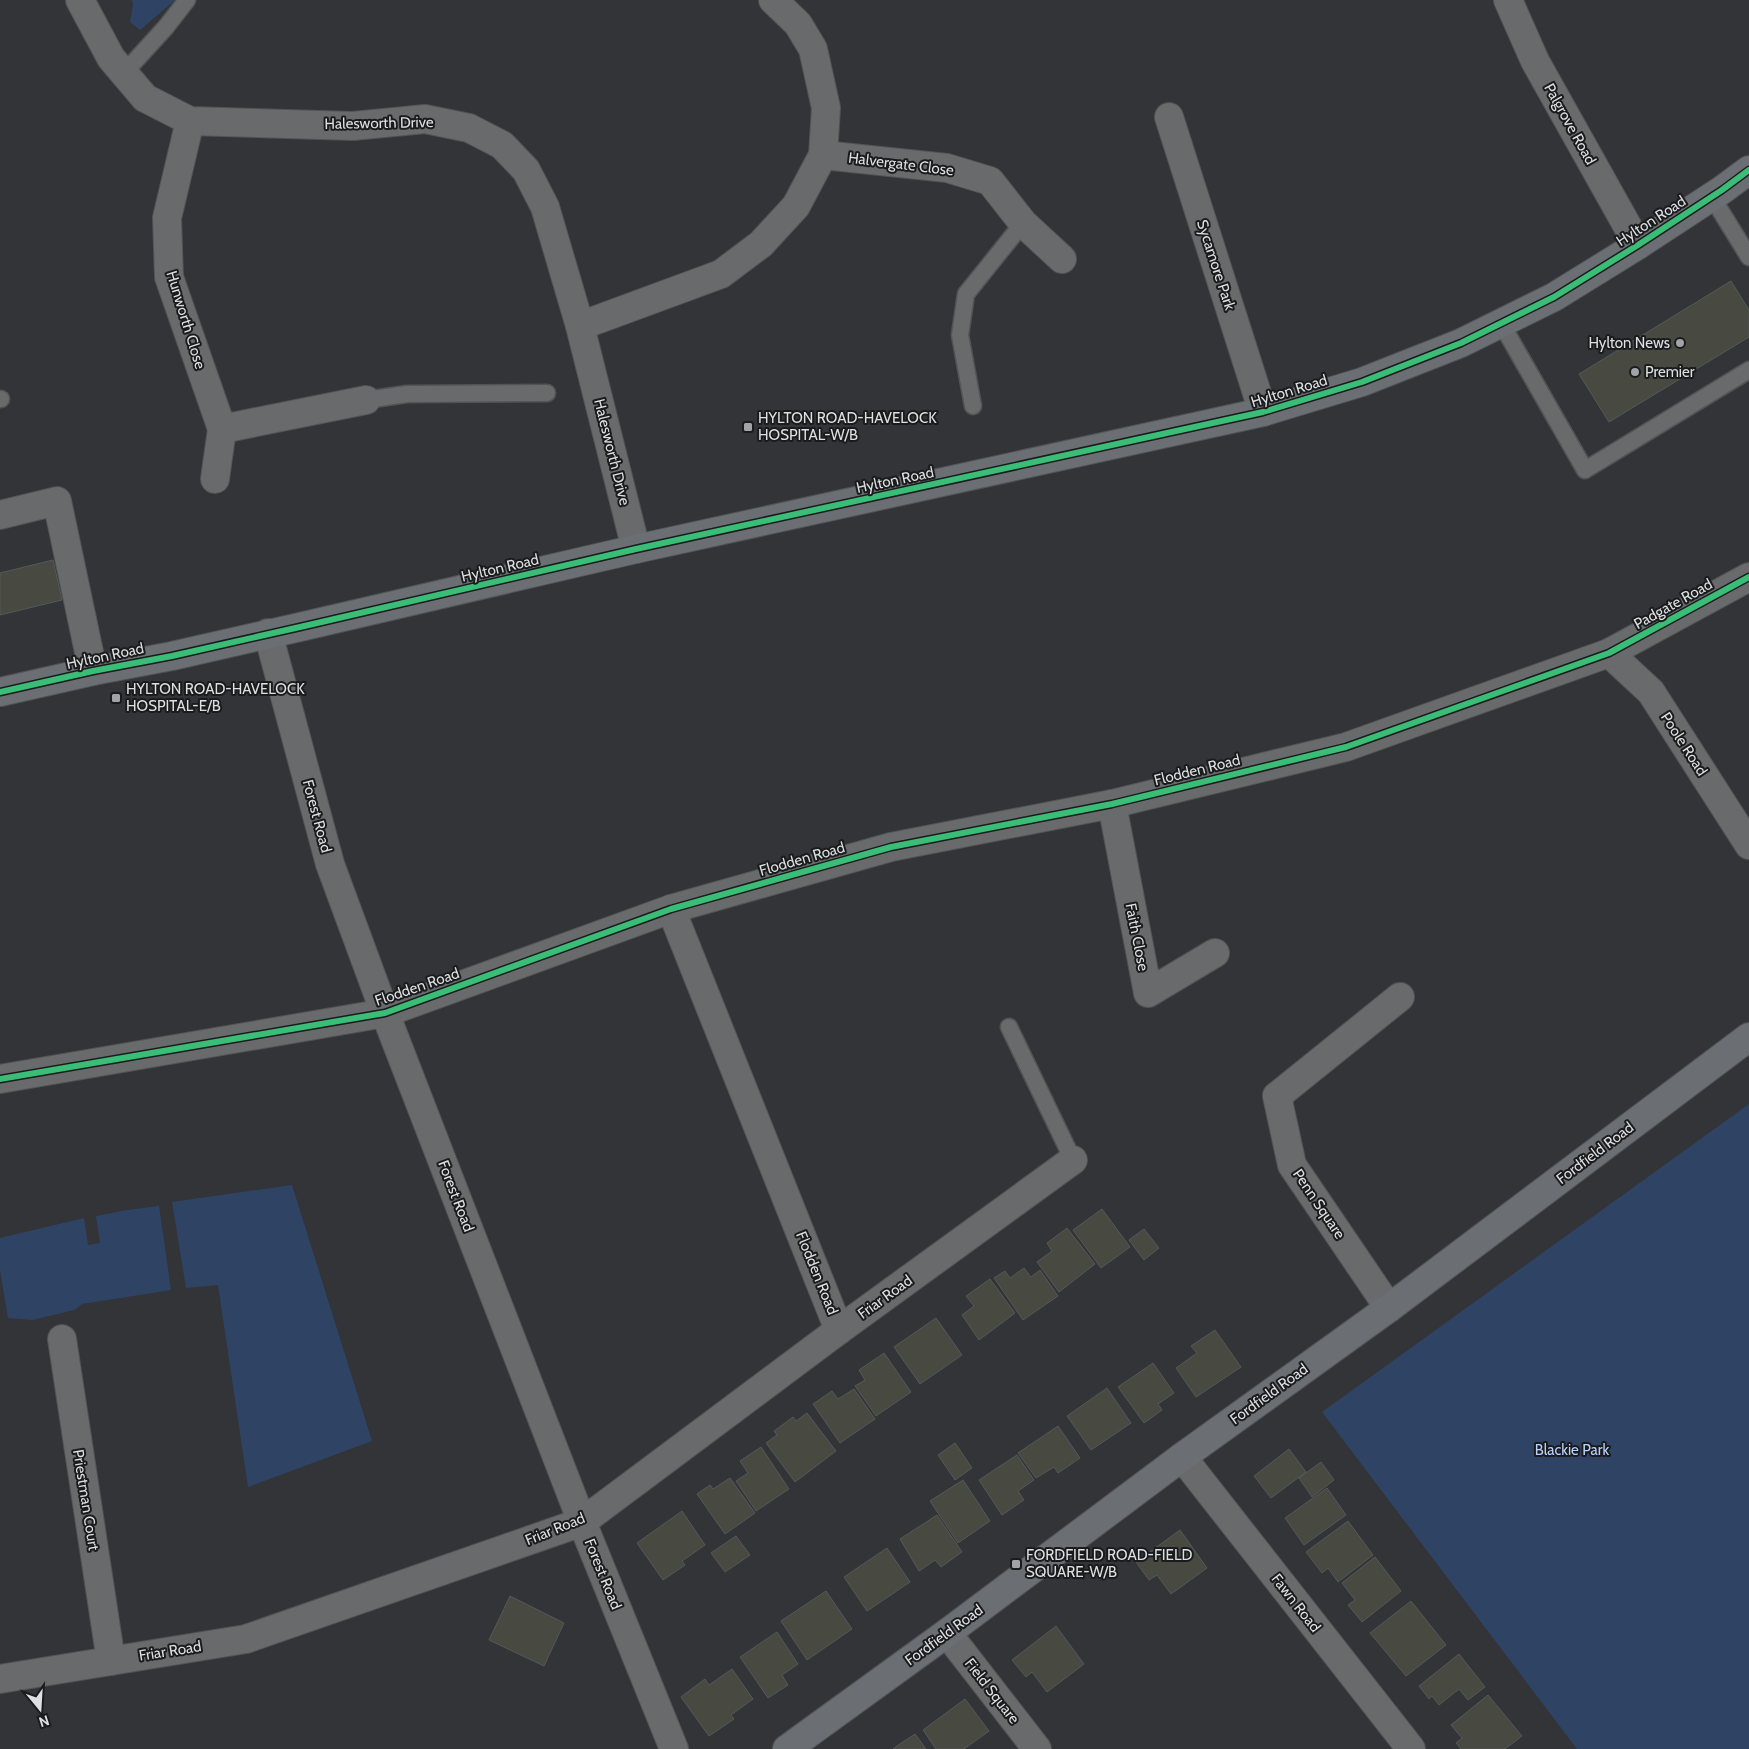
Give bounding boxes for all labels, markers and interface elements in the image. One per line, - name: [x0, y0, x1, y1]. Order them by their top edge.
- street label: Palgrove Road: [1540, 80, 1600, 168]
- street label: Halesworth Drive: [324, 113, 434, 133]
- street label: Halvergate Close: [847, 149, 955, 179]
- street label: Hylton Road: [1613, 192, 1689, 250]
- street label: Sycamore Park: [1193, 218, 1239, 313]
- street label: Hunworth Close: [163, 269, 210, 372]
- place label: Hylton News: [1588, 334, 1670, 352]
- marker: Hylton News: [1674, 337, 1686, 349]
- place label: Premier: [1645, 363, 1695, 381]
- marker: Premier: [1629, 366, 1641, 378]
- street label: Hylton Road: [1249, 371, 1329, 411]
- street label: Halesworth Drive: [590, 397, 634, 507]
- place label: HYLTON ROAD-HAVELOCK HOSPITAL-W/B: [758, 409, 937, 444]
- marker: HYLTON ROAD-HAVELOCK HOSPITAL-W/B: [742, 421, 754, 433]
- street label: Hylton Road: [854, 463, 936, 497]
- street label: Hylton Road: [459, 550, 541, 586]
- street label: Padgate Road: [1631, 575, 1715, 633]
- street label: Hylton Road: [64, 639, 146, 673]
- place label: HYLTON ROAD-HAVELOCK HOSPITAL-E/B: [126, 680, 305, 715]
- marker: HYLTON ROAD-HAVELOCK HOSPITAL-E/B: [110, 692, 122, 704]
- street label: Poole Road: [1657, 709, 1711, 779]
- street label: Flodden Road: [1152, 751, 1242, 789]
- street label: Forest Road: [299, 778, 335, 854]
- street label: Flodden Road: [757, 838, 847, 880]
- street label: Faith Close: [1122, 902, 1152, 973]
- street label: Flodden Road: [372, 964, 462, 1010]
- street label: Fordfield Road: [1553, 1118, 1637, 1188]
- street label: Forest Road: [434, 1158, 478, 1234]
- street label: Penn Square: [1289, 1166, 1349, 1243]
- street label: Flodden Road: [792, 1229, 842, 1317]
- street label: Friar Road: [854, 1271, 916, 1323]
- street label: Fordfield Road: [1227, 1360, 1311, 1428]
- park label: Blackie Park: [1535, 1441, 1609, 1459]
- street label: Priestman Court: [69, 1448, 103, 1552]
- street label: Friar Road: [522, 1509, 588, 1549]
- street label: Forest Road: [581, 1536, 625, 1612]
- place label: FORDFIELD ROAD-FIELD SQUARE-W/B: [1026, 1546, 1192, 1581]
- marker: FORDFIELD ROAD-FIELD SQUARE-W/B: [1010, 1558, 1022, 1570]
- street label: Fawn Road: [1268, 1570, 1324, 1636]
- street label: Fordfield Road: [902, 1601, 986, 1669]
- street label: Friar Road: [138, 1637, 202, 1665]
- street label: Field Square: [961, 1655, 1023, 1728]
- north arrow: [15, 1684, 65, 1734]
- text: N: [37, 1711, 52, 1731]

